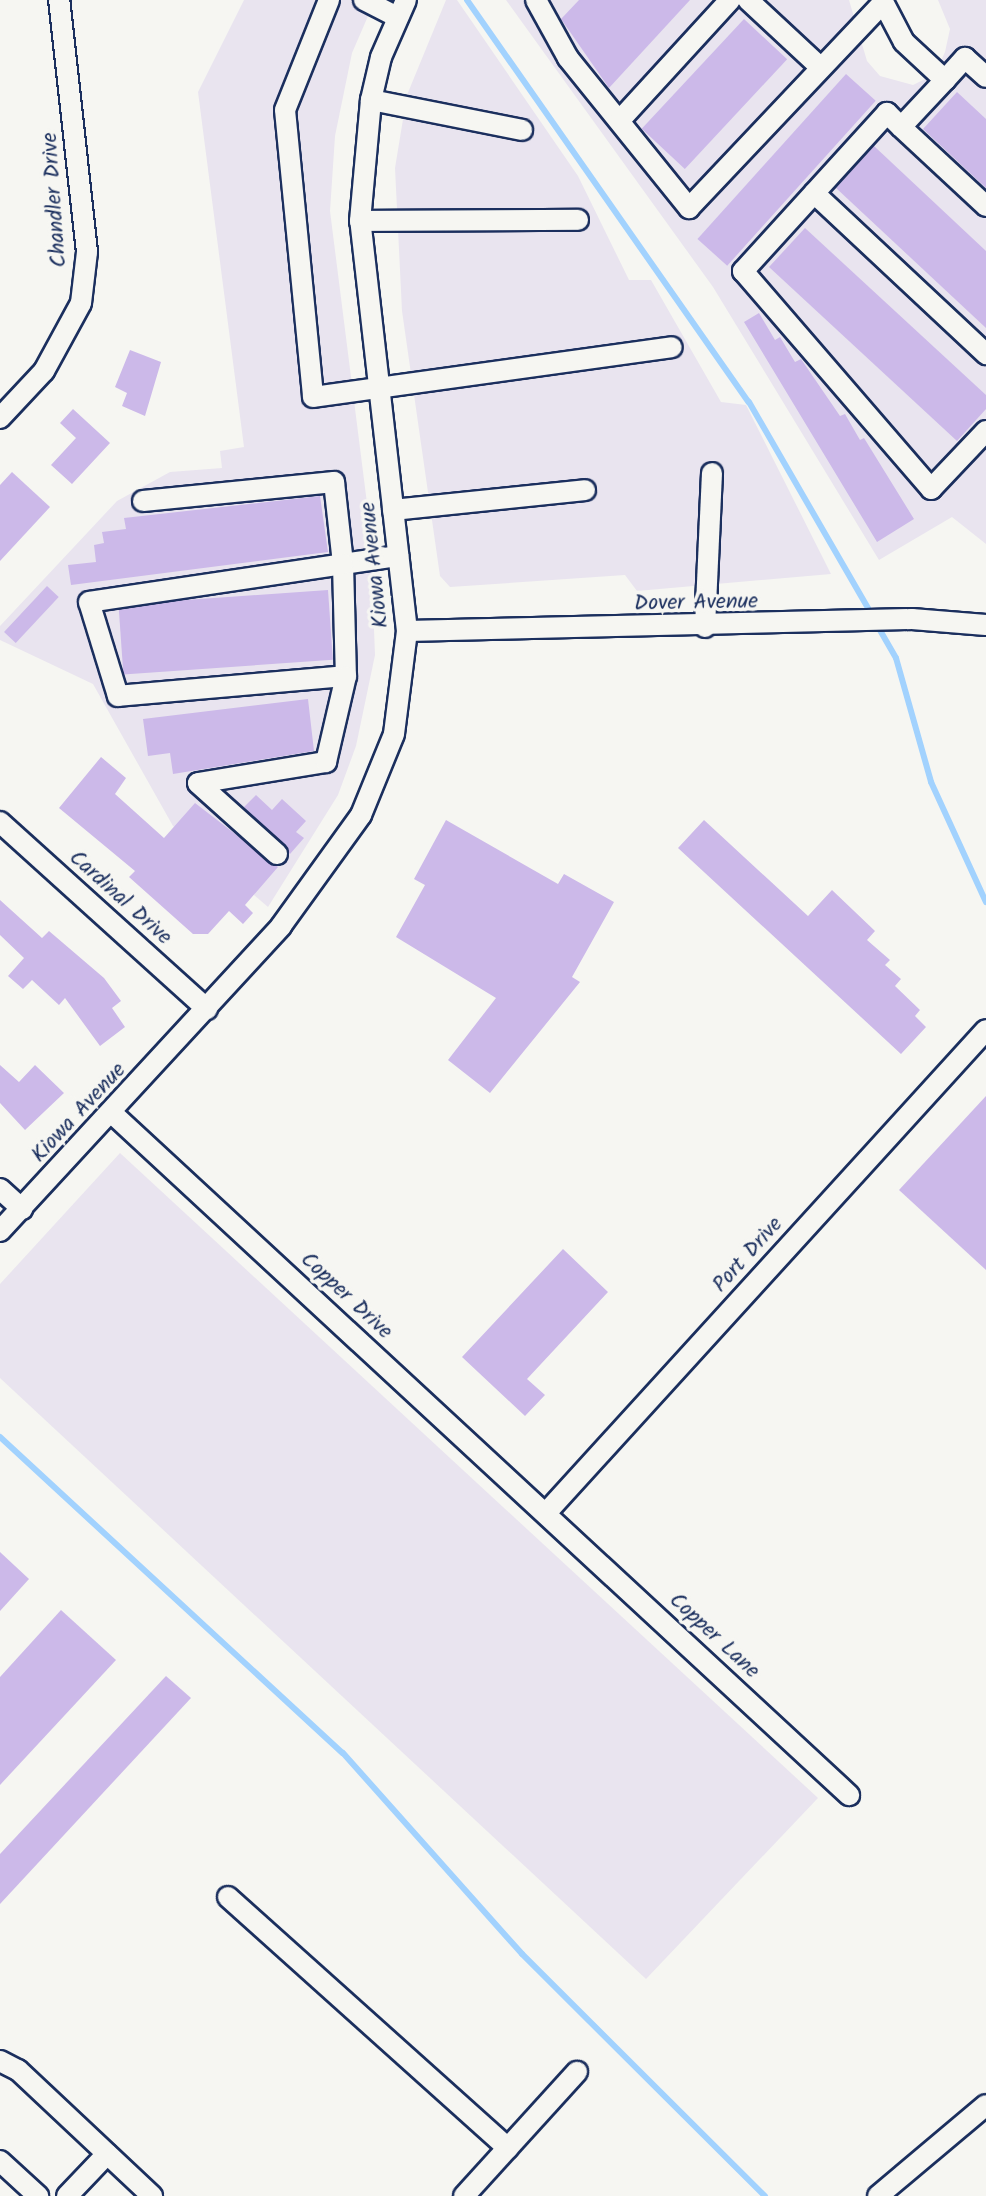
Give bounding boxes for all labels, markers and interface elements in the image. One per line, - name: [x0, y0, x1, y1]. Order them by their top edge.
- street label: Chandler Drive: [37, 132, 73, 268]
- street label: Kiowa Avenue: [355, 501, 395, 629]
- street label: Dover Avenue: [634, 589, 758, 617]
- street label: Cardinal Drive: [63, 845, 177, 951]
- street label: Kiowa Avenue: [26, 1058, 132, 1168]
- street label: Port Drive: [707, 1212, 789, 1298]
- street label: Copper Drive: [295, 1247, 397, 1345]
- street label: Copper Lane: [663, 1587, 765, 1685]

